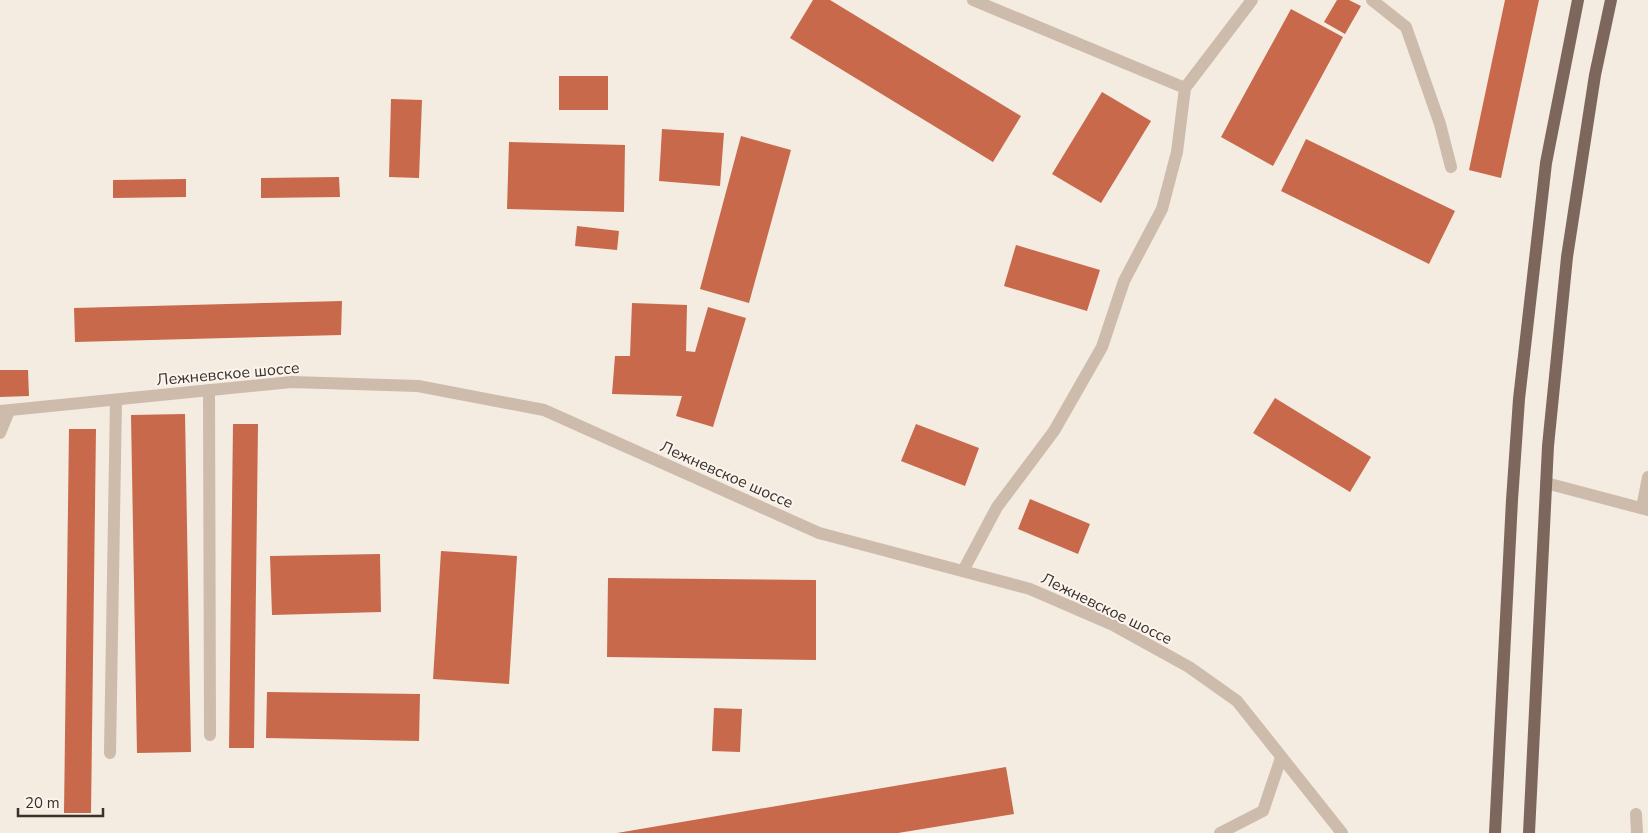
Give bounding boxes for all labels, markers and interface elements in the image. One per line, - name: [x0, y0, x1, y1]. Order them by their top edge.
- street label: Лежневское шоссе: [156, 357, 300, 391]
- street label: Лежневское шоссе: [657, 436, 797, 514]
- street label: Лежневское шоссе: [1037, 568, 1176, 650]
- scale bar: [18, 786, 102, 818]
- text: 20 m: [25, 793, 60, 813]

